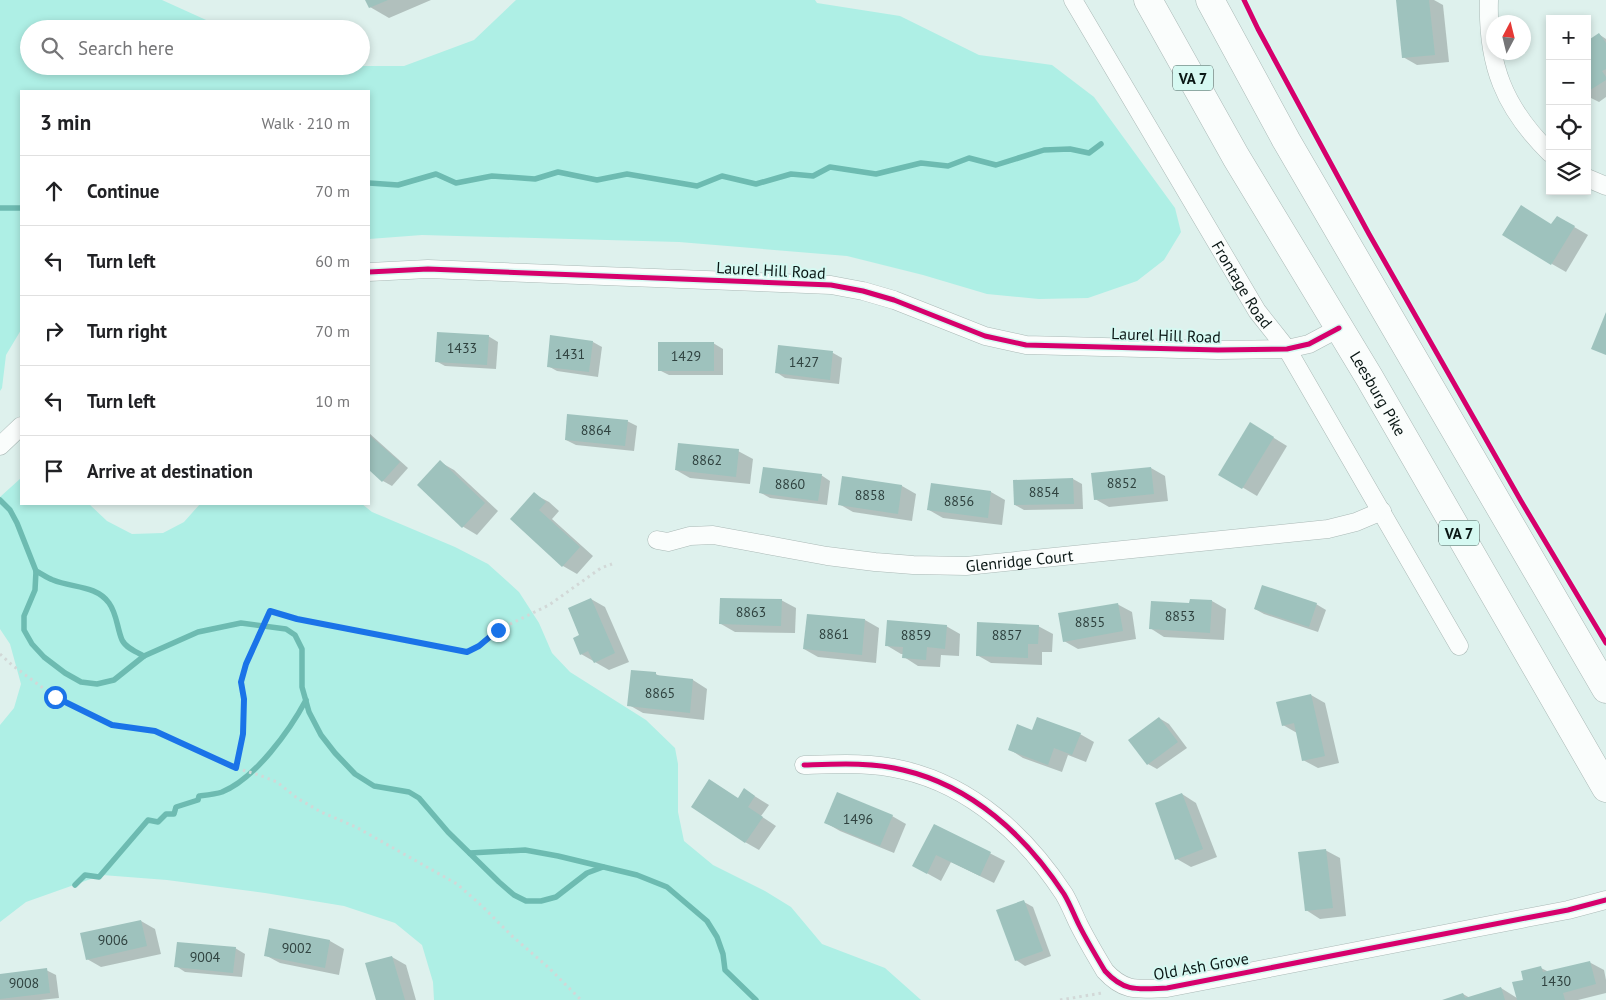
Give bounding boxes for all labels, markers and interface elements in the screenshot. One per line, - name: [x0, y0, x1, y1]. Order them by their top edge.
- north arrow: [1486, 15, 1531, 60]
- map controls: [1546, 15, 1591, 195]
- button: +: [1546, 15, 1591, 60]
- search box: [20, 20, 370, 75]
- icon: search: [38, 34, 66, 62]
- text: Search here: [78, 36, 174, 60]
- button: −: [1546, 60, 1591, 105]
- road number: VA 7: [1173, 66, 1213, 90]
- button: locate: [1546, 105, 1591, 150]
- text: 3 min: [40, 109, 91, 136]
- text: Walk · 210 m: [261, 113, 350, 133]
- button: layers: [1546, 150, 1591, 195]
- icon: ahead: [40, 177, 68, 205]
- text: Continue: [87, 179, 159, 203]
- text: 70 m: [315, 181, 350, 201]
- street label: Frontage Road: [1208, 237, 1277, 332]
- icon: left: [40, 247, 68, 275]
- text: Turn left: [87, 249, 156, 273]
- text: 60 m: [315, 251, 350, 271]
- street label: Laurel Hill Road: [716, 257, 826, 283]
- icon: right: [40, 317, 68, 345]
- text: Turn right: [87, 319, 167, 343]
- text: 70 m: [315, 321, 350, 341]
- street label: Laurel Hill Road: [1111, 323, 1221, 347]
- house number: 1433: [447, 339, 477, 357]
- house number: 1431: [555, 345, 585, 363]
- house number: 1429: [671, 347, 701, 365]
- street label: Leesburg Pike: [1346, 348, 1411, 439]
- house number: 1427: [789, 353, 819, 371]
- icon: left: [40, 387, 68, 415]
- text: Turn left: [87, 389, 156, 413]
- text: 10 m: [315, 391, 350, 411]
- house number: 8864: [581, 421, 612, 439]
- house number: 8862: [692, 451, 722, 469]
- icon: arrive: [40, 457, 68, 485]
- text: Arrive at destination: [87, 459, 253, 483]
- house number: 8852: [1107, 474, 1137, 492]
- house number: 8860: [775, 475, 806, 493]
- house number: 8854: [1029, 483, 1060, 501]
- house number: 8858: [855, 486, 885, 504]
- house number: 8856: [944, 492, 974, 510]
- road number: VA 7: [1439, 520, 1479, 546]
- street label: Glenridge Court: [965, 545, 1075, 576]
- house number: 8863: [736, 603, 766, 621]
- house number: 8853: [1165, 607, 1195, 625]
- house number: 8855: [1075, 613, 1105, 631]
- route end: [487, 619, 510, 642]
- house number: 8861: [819, 625, 849, 643]
- house number: 8859: [901, 626, 931, 644]
- house number: 8857: [992, 626, 1022, 644]
- house number: 8865: [645, 684, 675, 702]
- route start: [44, 686, 67, 709]
- house number: 1496: [843, 810, 873, 828]
- house number: 9006: [98, 931, 128, 949]
- house number: 9002: [282, 939, 312, 957]
- house number: 9004: [190, 948, 221, 966]
- street label: Old Ash Grove: [1152, 948, 1250, 984]
- house number: 1430: [1541, 972, 1572, 990]
- house number: 9008: [9, 974, 39, 992]

